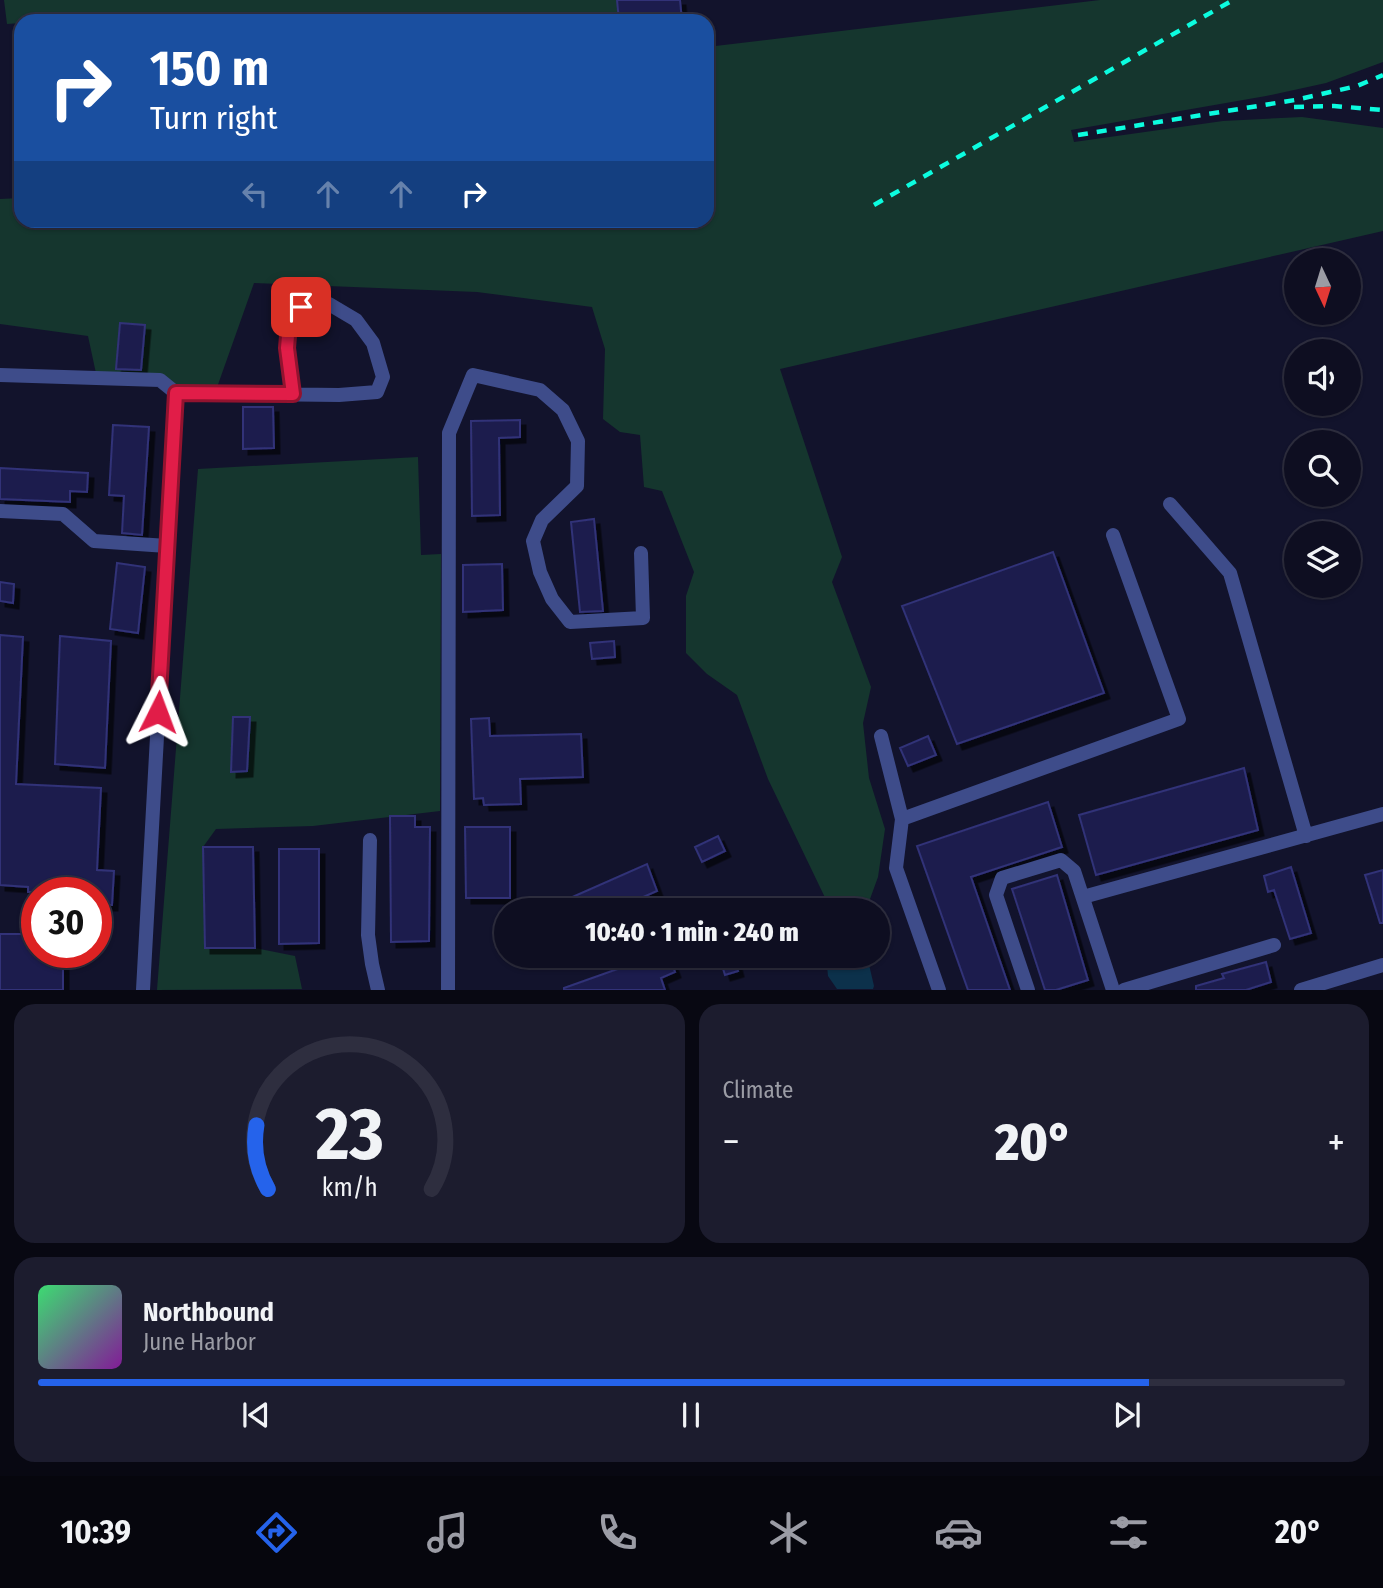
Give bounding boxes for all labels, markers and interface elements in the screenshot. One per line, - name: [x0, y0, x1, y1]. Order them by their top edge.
- text: 150 m: [150, 39, 269, 98]
- icon: right: [35, 42, 126, 133]
- text: Turn right: [150, 99, 277, 137]
- icon: left: [236, 175, 274, 213]
- icon: ahead: [309, 175, 347, 213]
- icon: ahead: [382, 175, 420, 213]
- icon: right: [455, 175, 493, 213]
- north arrow: [1284, 248, 1362, 326]
- map controls: [1284, 248, 1361, 598]
- pin: [271, 277, 331, 337]
- icon: arrive: [282, 288, 320, 326]
- button: sound: [1284, 339, 1361, 416]
- button: search: [1284, 430, 1361, 507]
- button: layers: [1284, 521, 1361, 598]
- position arrow: [121, 675, 195, 749]
- speed limit sign: 30: [21, 877, 112, 968]
- text: 10:40 · 1 min · 240 m: [585, 917, 799, 948]
- text: Climate: [723, 1076, 793, 1104]
- text: 23: [314, 1092, 383, 1179]
- text: 20°: [995, 1111, 1072, 1174]
- text: −: [723, 1119, 740, 1165]
- text: +: [1328, 1119, 1345, 1165]
- text: km/h: [321, 1173, 377, 1203]
- text: Northbound: [143, 1297, 274, 1328]
- text: June Harbor: [143, 1328, 256, 1356]
- icon: previous: [237, 1396, 275, 1434]
- icon: pause: [672, 1396, 710, 1434]
- icon: next: [1108, 1396, 1146, 1434]
- icon: directions: [252, 1508, 301, 1557]
- icon: music: [423, 1508, 472, 1557]
- icon: phone: [593, 1508, 642, 1557]
- icon: climate: [764, 1508, 813, 1557]
- icon: car: [934, 1508, 983, 1557]
- icon: filters: [1104, 1508, 1153, 1557]
- text: 10:39: [61, 1513, 131, 1551]
- text: 20°: [1275, 1513, 1322, 1551]

